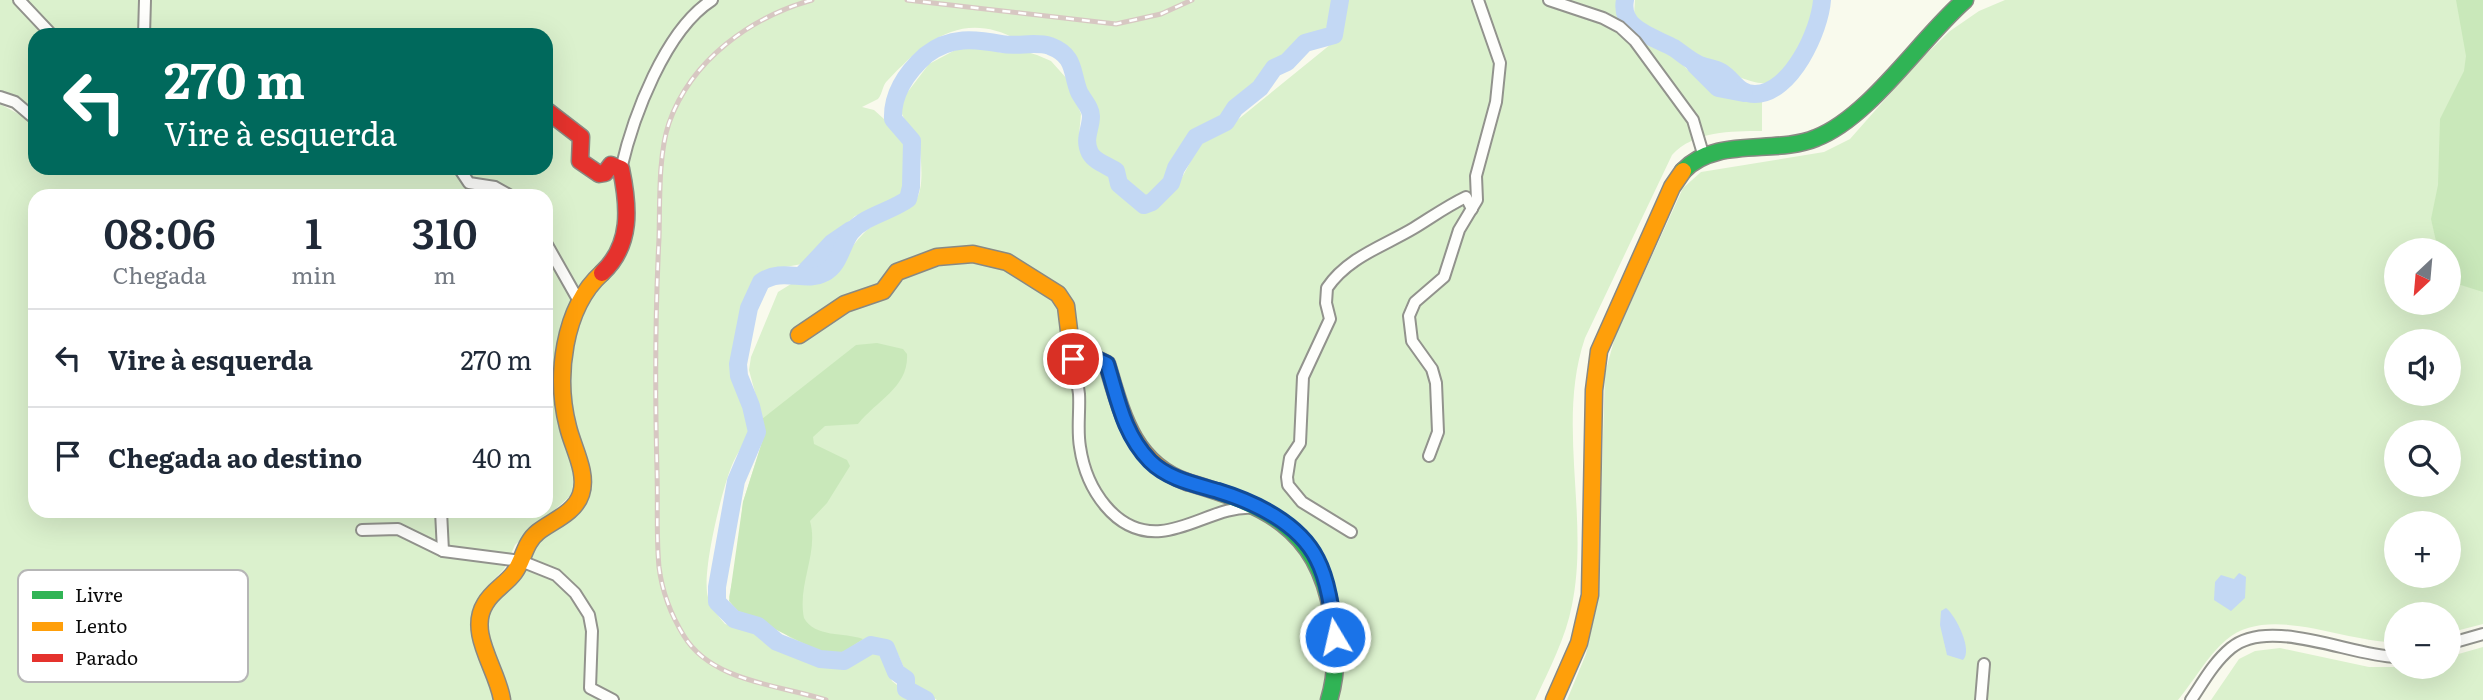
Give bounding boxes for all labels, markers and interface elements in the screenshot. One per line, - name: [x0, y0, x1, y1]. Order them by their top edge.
- text: 270 m: [164, 41, 305, 114]
- icon: left: [49, 56, 140, 147]
- text: Vire à esquerda: [164, 108, 397, 156]
- text: 08:06: [104, 200, 216, 262]
- text: 1: [305, 200, 322, 262]
- text: 310: [412, 200, 477, 262]
- north arrow: [2384, 238, 2460, 315]
- map controls: [2384, 238, 2461, 679]
- text: Chegada: [112, 257, 207, 291]
- text: min: [291, 257, 336, 291]
- text: m: [434, 257, 456, 291]
- pin: [1043, 329, 1103, 389]
- button: sound: [2384, 329, 2461, 406]
- icon: left: [49, 339, 87, 377]
- text: Vire à esquerda: [108, 339, 313, 378]
- text: 270 m: [460, 339, 532, 378]
- icon: arrive: [1054, 340, 1092, 378]
- button: search: [2384, 420, 2461, 497]
- icon: arrive: [49, 437, 87, 475]
- text: Chegada ao destino: [108, 437, 362, 476]
- text: 40 m: [472, 437, 532, 476]
- button: +: [2384, 511, 2461, 588]
- legend: [18, 570, 248, 682]
- text: Livre: [75, 580, 123, 608]
- position arrow: [1298, 600, 1372, 674]
- button: −: [2384, 602, 2461, 679]
- text: Lento: [75, 611, 128, 639]
- text: Parado: [75, 643, 138, 671]

